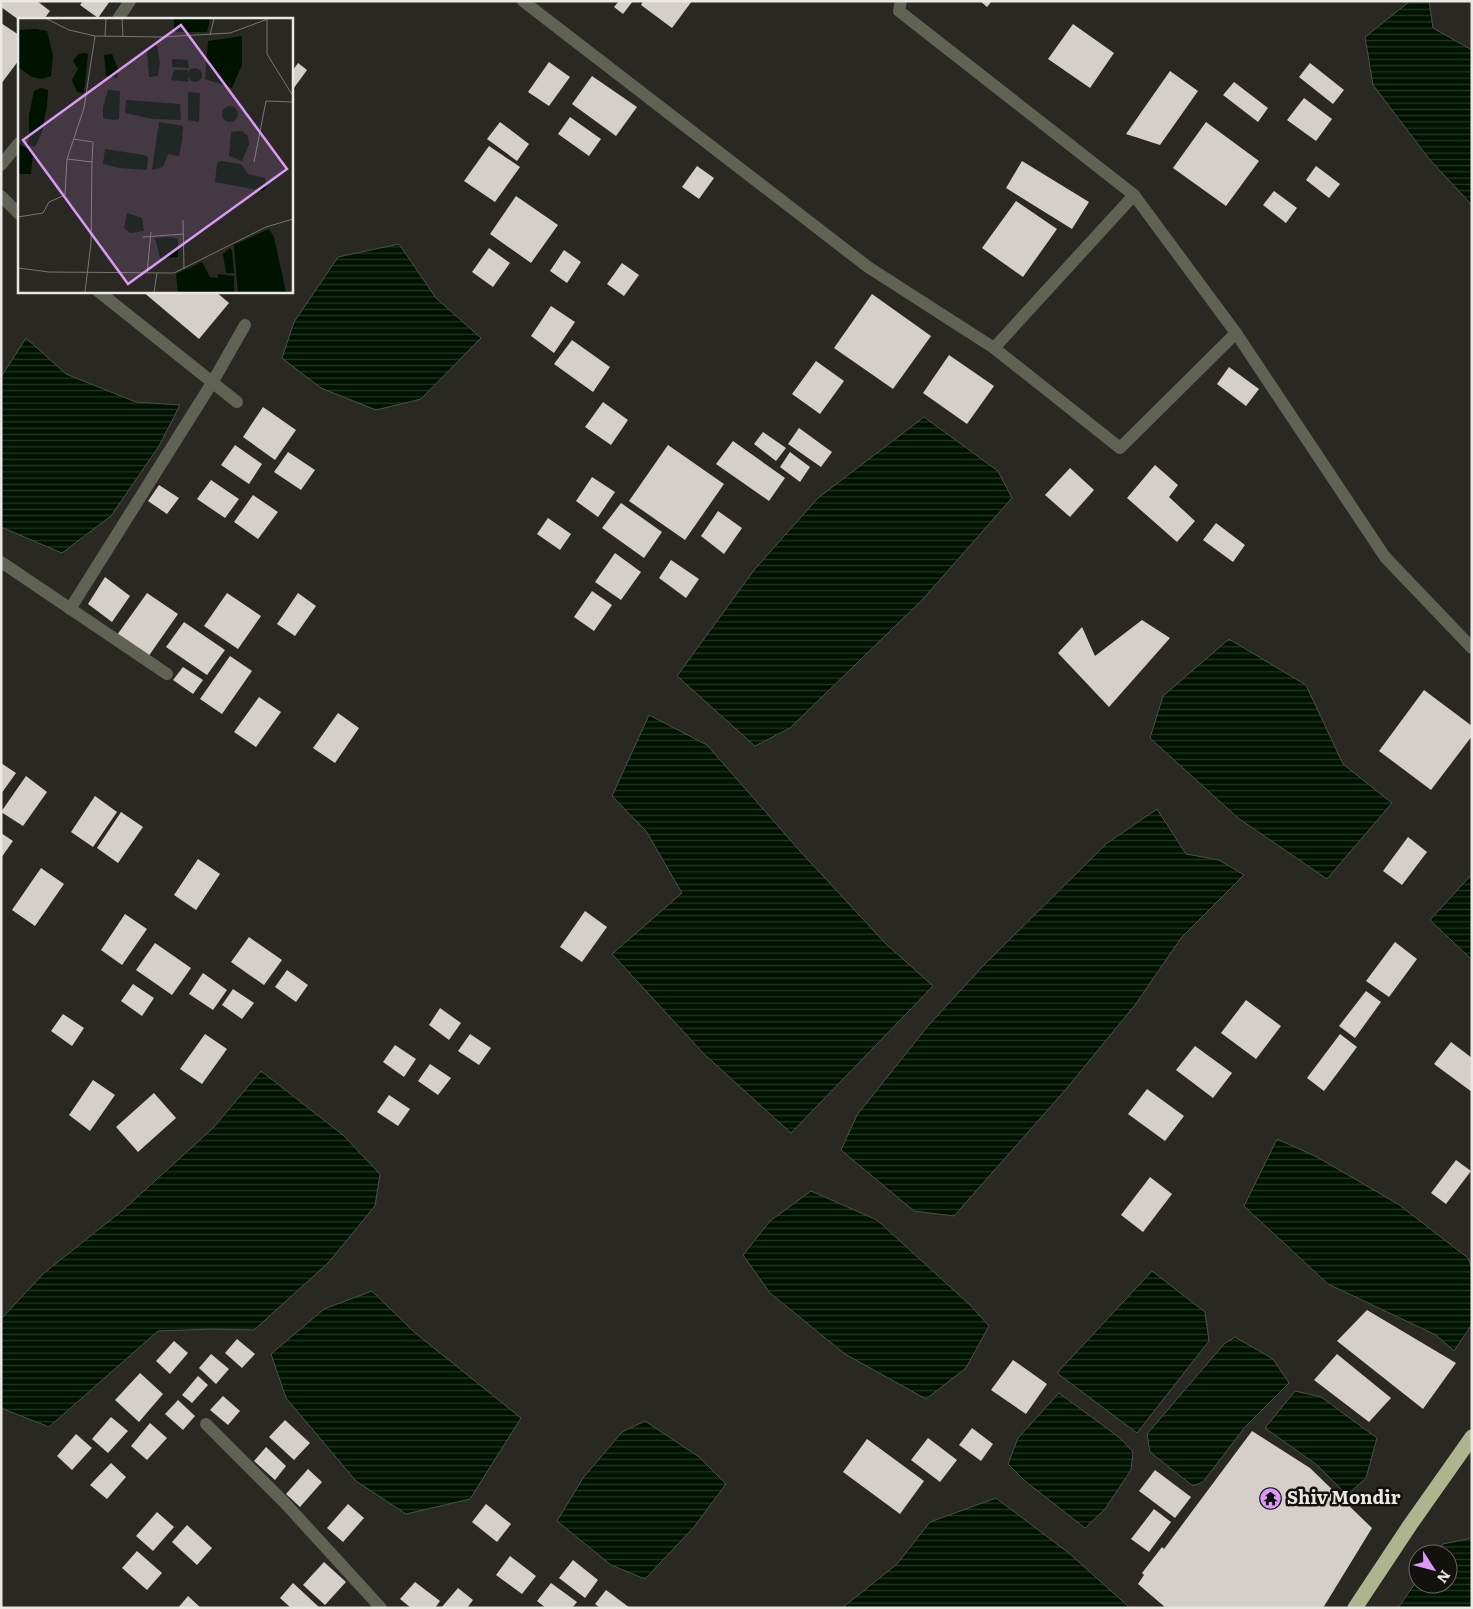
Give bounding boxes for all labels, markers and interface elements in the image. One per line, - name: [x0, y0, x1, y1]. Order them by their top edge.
- inset map: [18, 18, 292, 292]
- place label: Shiv Mondir: [1287, 1483, 1401, 1510]
- temple icon: Shiv Mondir: [1259, 1486, 1283, 1510]
- north arrow: [1408, 1544, 1458, 1594]
- text: N: [1433, 1567, 1456, 1588]

